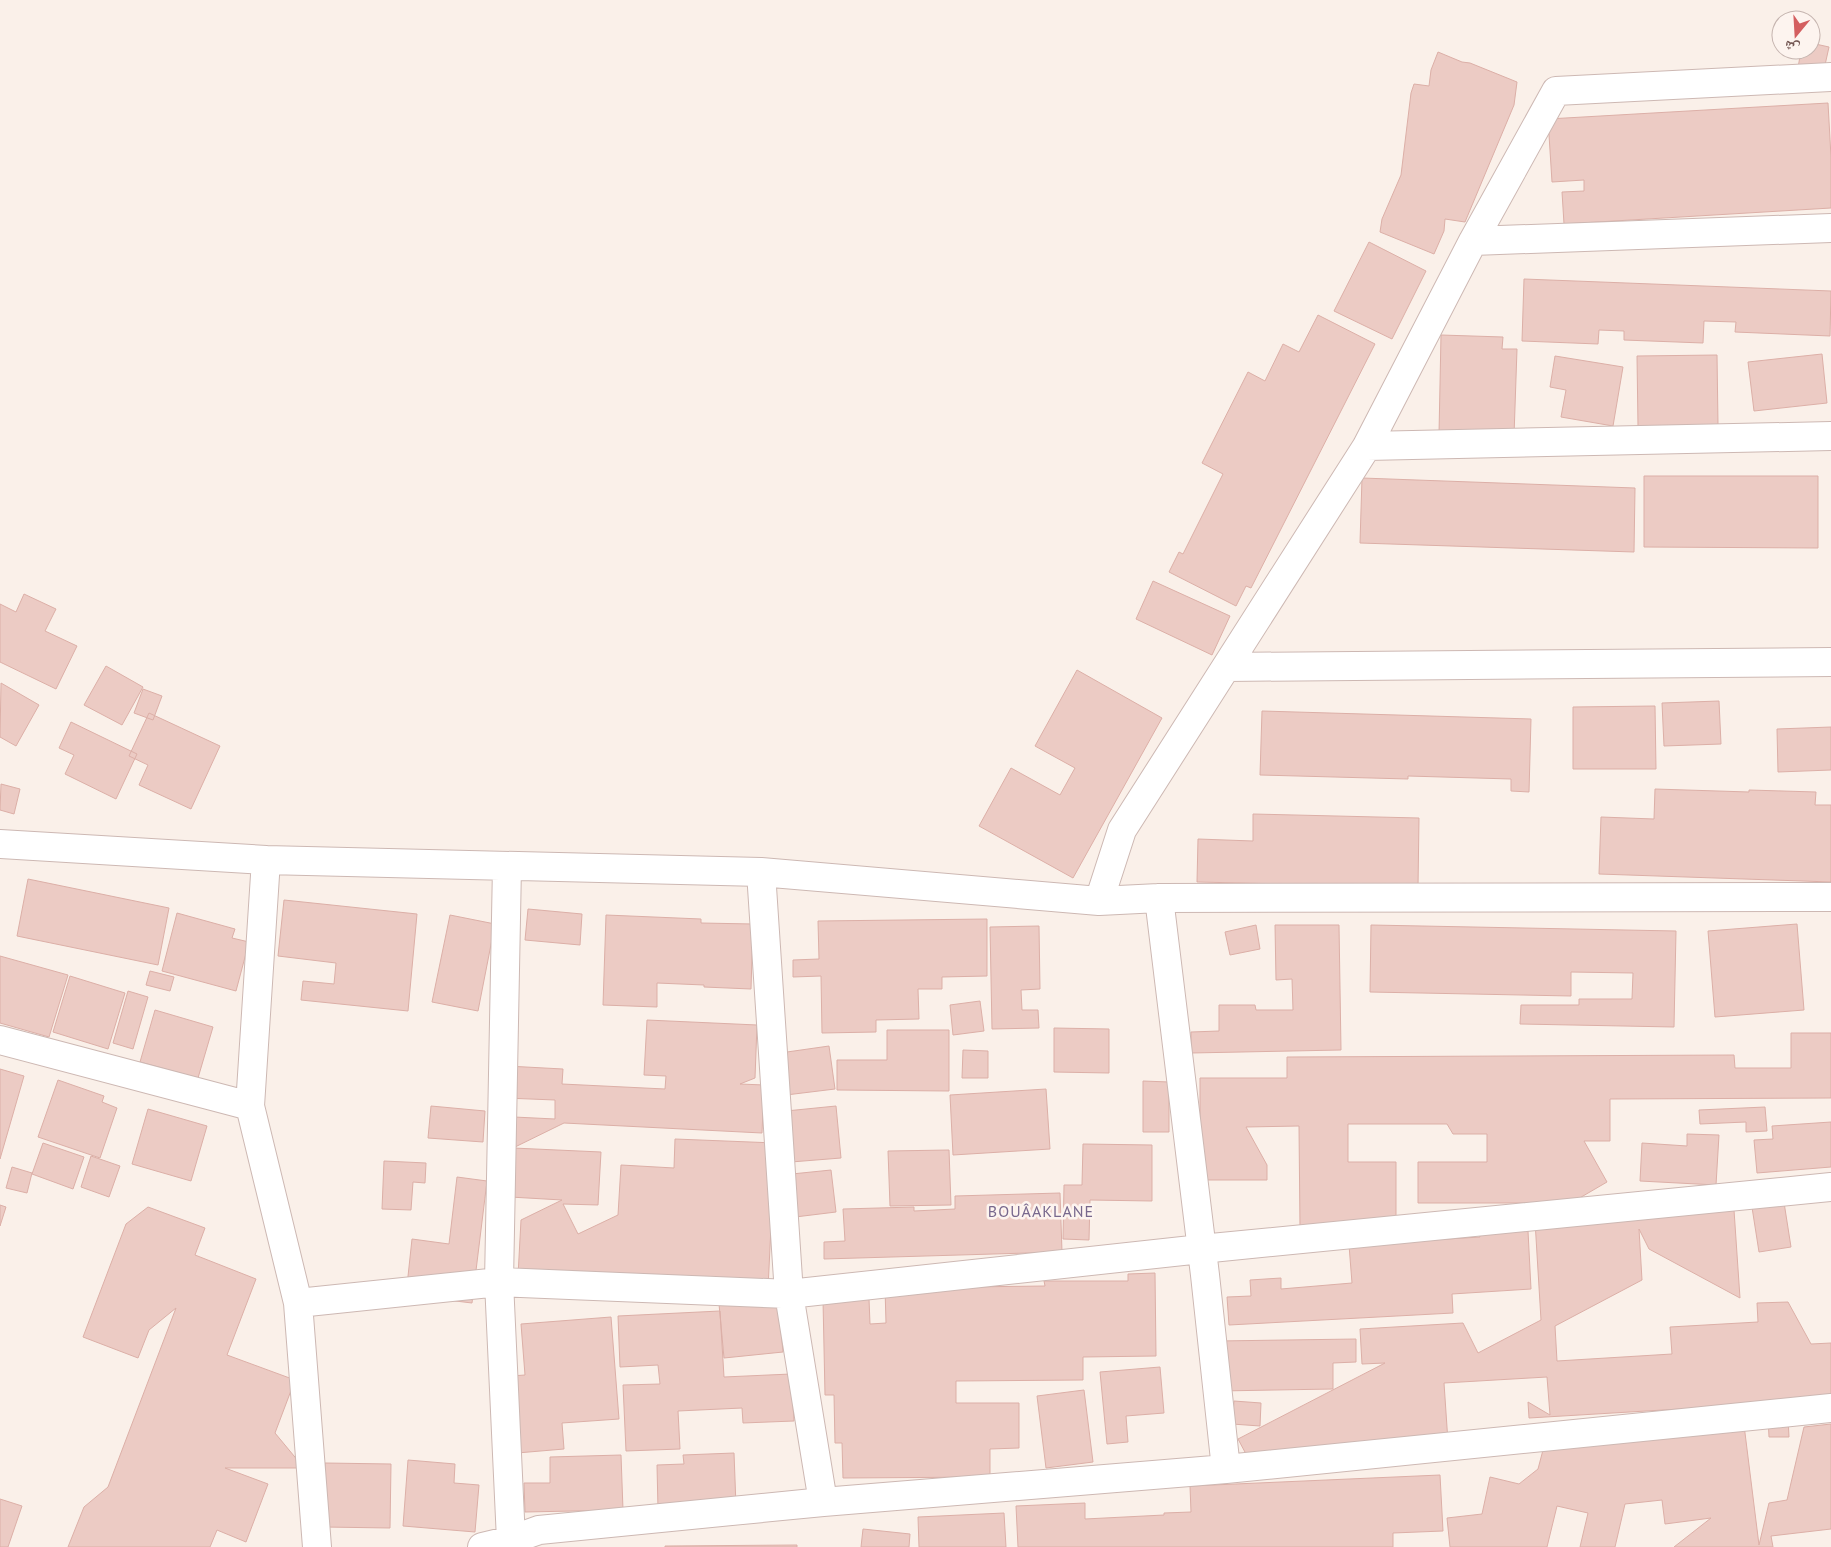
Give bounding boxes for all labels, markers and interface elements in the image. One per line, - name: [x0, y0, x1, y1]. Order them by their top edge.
- north arrow: [1771, 10, 1821, 60]
- text: ش: [1782, 36, 1802, 58]
- district label: BOUÂAKLANE: [988, 1201, 1094, 1221]

